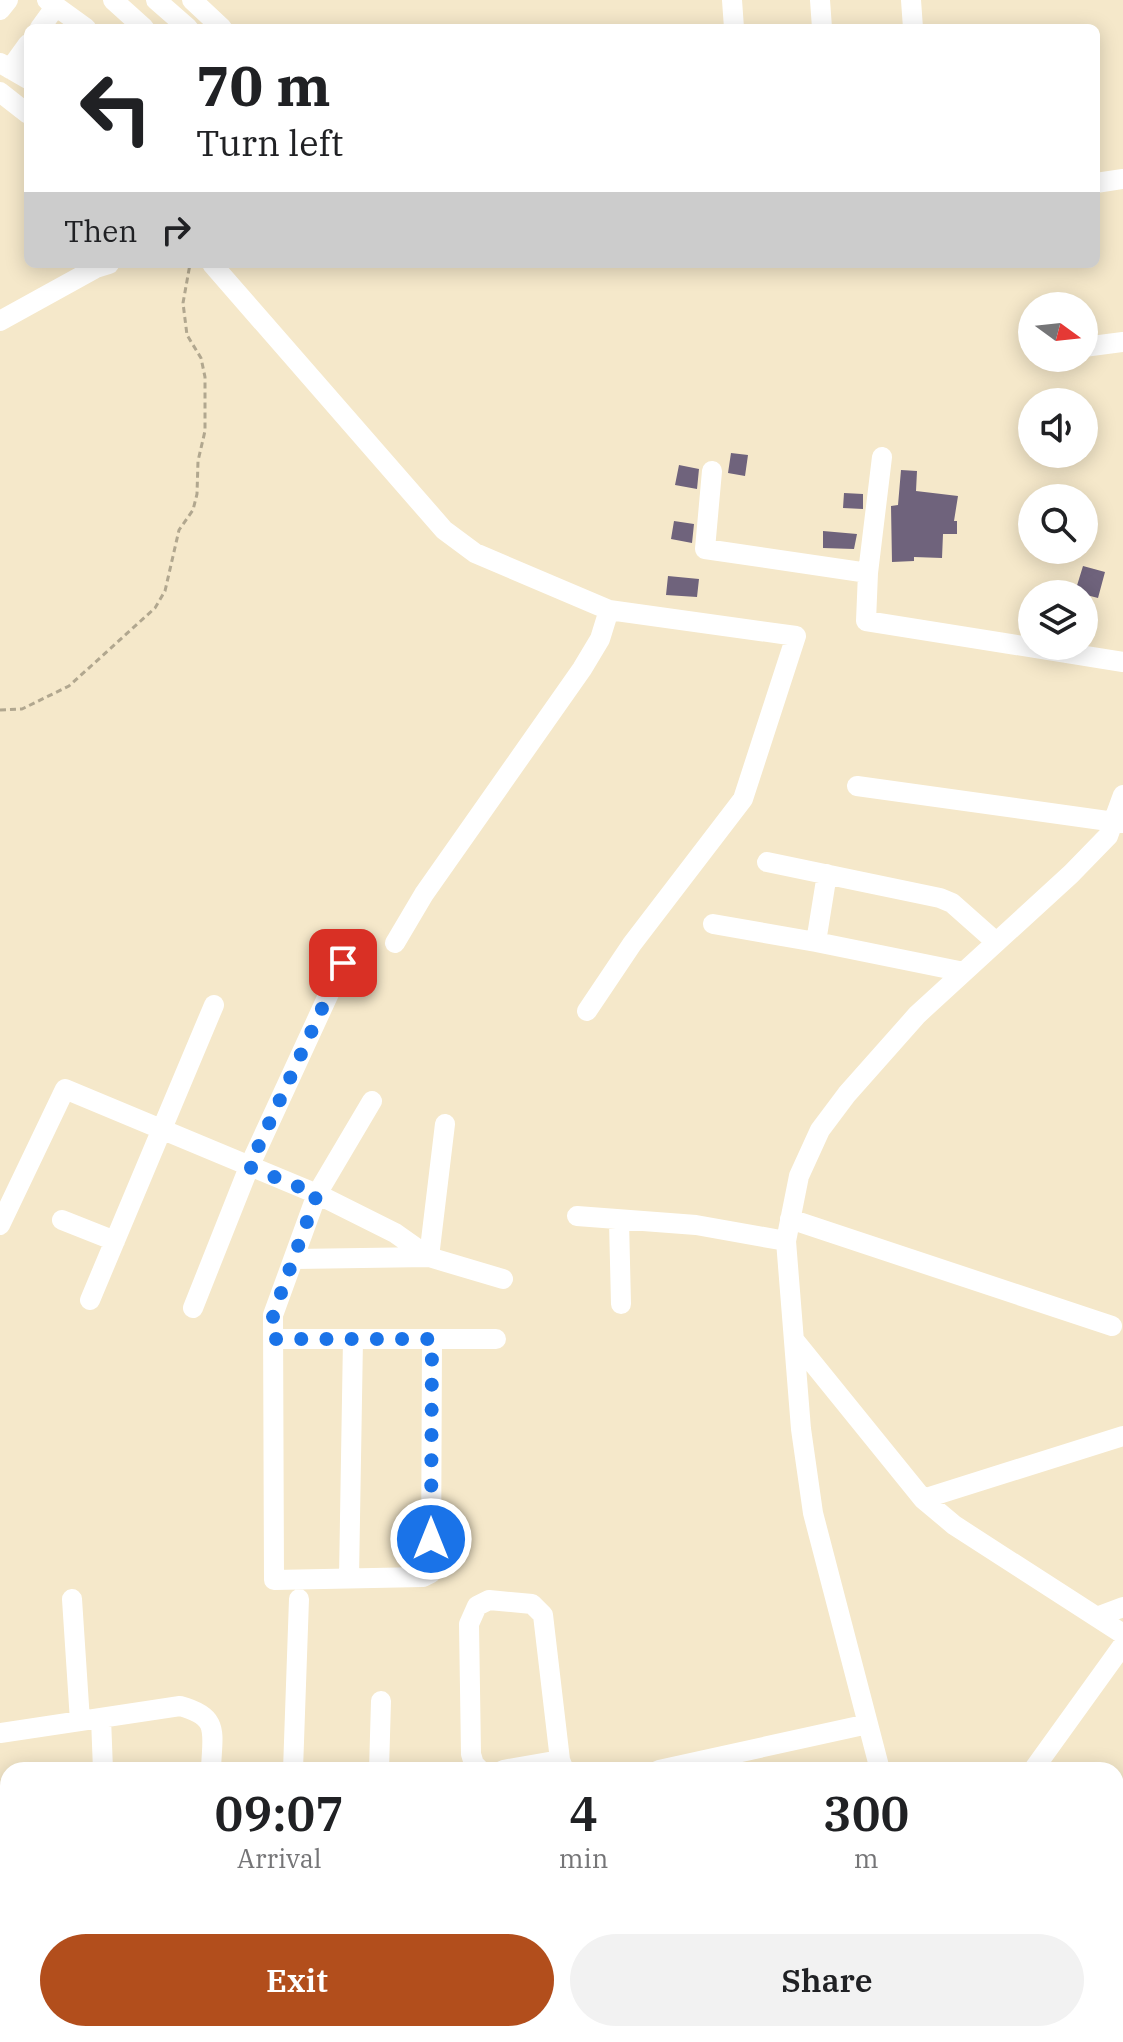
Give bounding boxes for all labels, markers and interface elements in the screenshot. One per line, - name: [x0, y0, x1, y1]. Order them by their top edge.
- text: 70 m: [196, 49, 331, 121]
- icon: left: [64, 56, 168, 160]
- text: Turn left: [196, 119, 343, 166]
- icon: right: [154, 208, 198, 252]
- text: Then: [64, 211, 138, 250]
- north arrow: [1018, 292, 1098, 372]
- map controls: [1018, 292, 1098, 660]
- button: sound: [1018, 388, 1098, 468]
- button: search: [1018, 484, 1098, 564]
- button: layers: [1018, 580, 1098, 660]
- pin: [309, 929, 377, 997]
- icon: arrive: [321, 941, 365, 985]
- position arrow: [389, 1497, 473, 1581]
- text: 09:07: [215, 1782, 344, 1844]
- text: 4: [569, 1782, 598, 1844]
- text: 300: [823, 1782, 909, 1844]
- text: Arrival: [237, 1841, 322, 1875]
- text: min: [559, 1841, 608, 1875]
- text: m: [854, 1841, 879, 1875]
- button: Exit: [40, 1934, 554, 2026]
- button: Share: [570, 1934, 1084, 2026]

